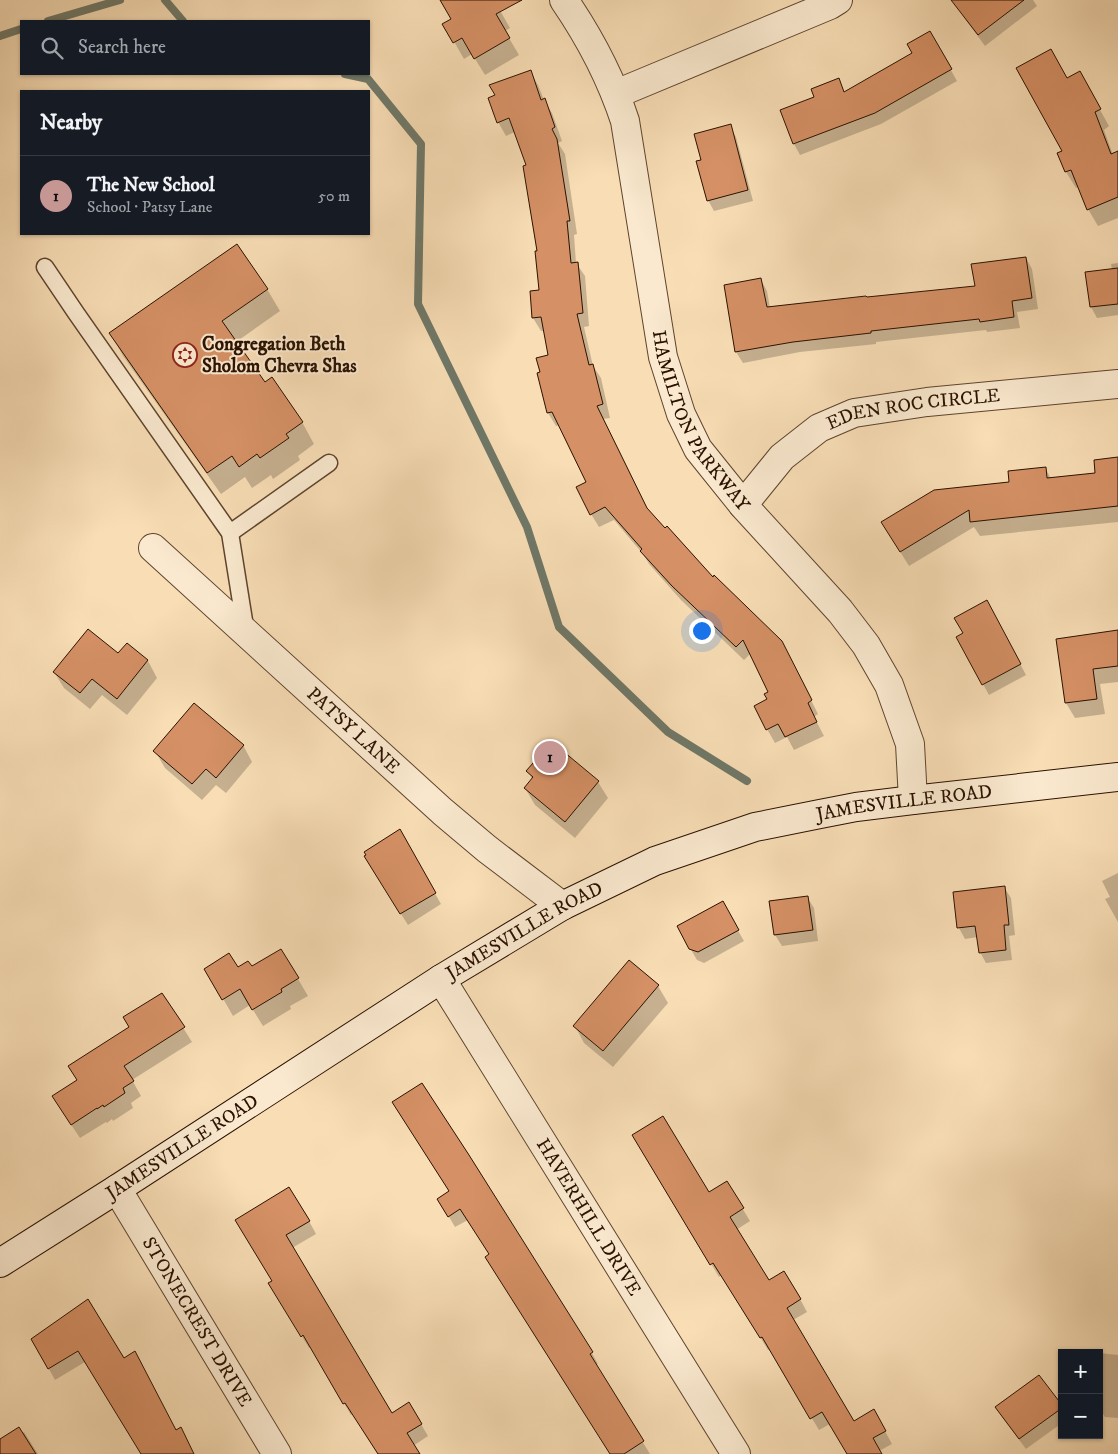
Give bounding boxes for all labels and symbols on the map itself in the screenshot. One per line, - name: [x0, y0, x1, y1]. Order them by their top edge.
- street label: HAMILTON PARKWAY: [647, 329, 755, 516]
- place label: Congregation Beth Sholom Chevra Shas: [202, 333, 357, 378]
- synagogue icon: Congregation Beth Sholom Chevra Shas: [172, 342, 198, 368]
- street label: EDEN ROC CIRCLE: [823, 384, 1001, 435]
- your location: [689, 618, 715, 644]
- street label: PATSY LANE: [302, 682, 405, 779]
- pin: 1: [534, 738, 566, 776]
- street label: JAMESVILLE ROAD: [812, 780, 993, 826]
- street label: JAMESVILLE ROAD: [440, 877, 606, 986]
- street label: JAMESVILLE ROAD: [100, 1089, 263, 1206]
- street label: HAVERHILL DRIVE: [531, 1134, 646, 1300]
- street label: STONECREST DRIVE: [137, 1233, 257, 1411]

